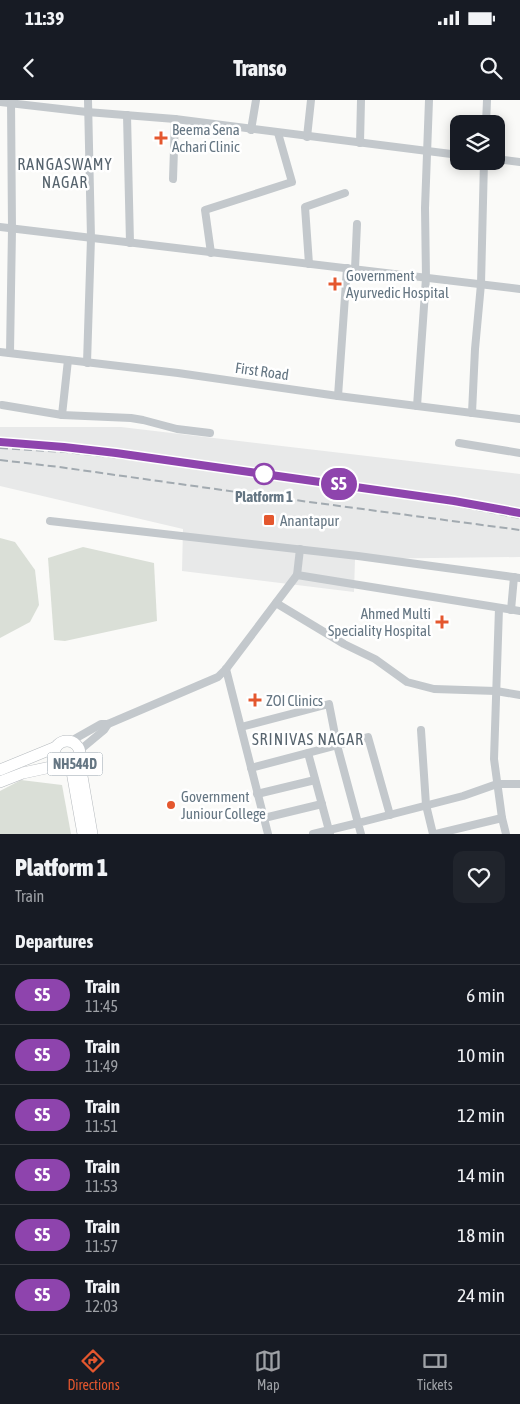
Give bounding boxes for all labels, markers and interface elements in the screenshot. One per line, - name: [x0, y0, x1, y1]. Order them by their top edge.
- text: 11:39: [25, 7, 64, 29]
- icon: back: [15, 54, 43, 82]
- icon: search: [477, 54, 505, 82]
- text: Transo: [233, 55, 287, 81]
- map controls: [450, 115, 505, 170]
- button: layers: [450, 115, 505, 170]
- place label: Beema Sena Achari Clinic: [172, 121, 240, 155]
- marker: Beema Sena Achari Clinic: [154, 131, 168, 145]
- district label: RANGASWAMY NAGAR: [17, 155, 113, 191]
- place label: Government Ayurvedic Hospital: [346, 267, 449, 301]
- marker: Government Ayurvedic Hospital: [328, 277, 342, 291]
- street label: First Road: [234, 359, 290, 383]
- marker: Platform 1: [253, 463, 275, 485]
- line badge: S5: [316, 468, 362, 500]
- text: S5: [331, 473, 347, 494]
- place label: Platform 1: [235, 488, 293, 505]
- place label: Anantapur: [280, 512, 340, 529]
- marker: Anantapur: [262, 513, 276, 527]
- place label: Ahmed Multi Speciality Hospital: [328, 605, 431, 639]
- marker: Ahmed Multi Speciality Hospital: [435, 615, 449, 629]
- place label: ZOI Clinics: [266, 692, 323, 709]
- marker: ZOI Clinics: [248, 693, 262, 707]
- district label: SRINIVAS NAGAR: [252, 730, 364, 748]
- road number: NH544D: [48, 752, 102, 776]
- place label: Government Juniour College: [181, 788, 266, 822]
- marker: Government Juniour College: [165, 799, 177, 811]
- button: heart: [453, 851, 505, 903]
- text: Platform 1: [15, 854, 108, 881]
- text: Train: [15, 887, 44, 905]
- text: Departures: [15, 930, 93, 952]
- text: Train: [85, 975, 120, 997]
- text: S5: [34, 984, 51, 1005]
- text: 6 min: [466, 984, 505, 1006]
- text: 11:45: [85, 997, 118, 1015]
- text: Train: [85, 1035, 120, 1057]
- text: S5: [34, 1044, 51, 1065]
- text: 10 min: [457, 1044, 505, 1066]
- text: 11:49: [85, 1057, 118, 1075]
- text: Train: [85, 1095, 120, 1117]
- text: S5: [34, 1104, 51, 1125]
- text: 12 min: [457, 1104, 505, 1126]
- text: 11:51: [85, 1117, 118, 1135]
- text: Train: [85, 1155, 120, 1177]
- text: S5: [34, 1164, 51, 1185]
- text: 14 min: [457, 1164, 505, 1186]
- text: 11:53: [85, 1177, 118, 1195]
- text: Train: [85, 1215, 120, 1237]
- text: S5: [34, 1224, 51, 1245]
- text: 18 min: [457, 1224, 505, 1246]
- text: 11:57: [85, 1237, 118, 1255]
- text: Train: [85, 1275, 120, 1297]
- text: S5: [34, 1284, 51, 1305]
- text: 24 min: [457, 1284, 505, 1306]
- text: 12:03: [85, 1297, 118, 1315]
- tab: Directions: [67, 1347, 120, 1393]
- tab: Map: [254, 1347, 282, 1393]
- tab: Tickets: [417, 1347, 453, 1393]

